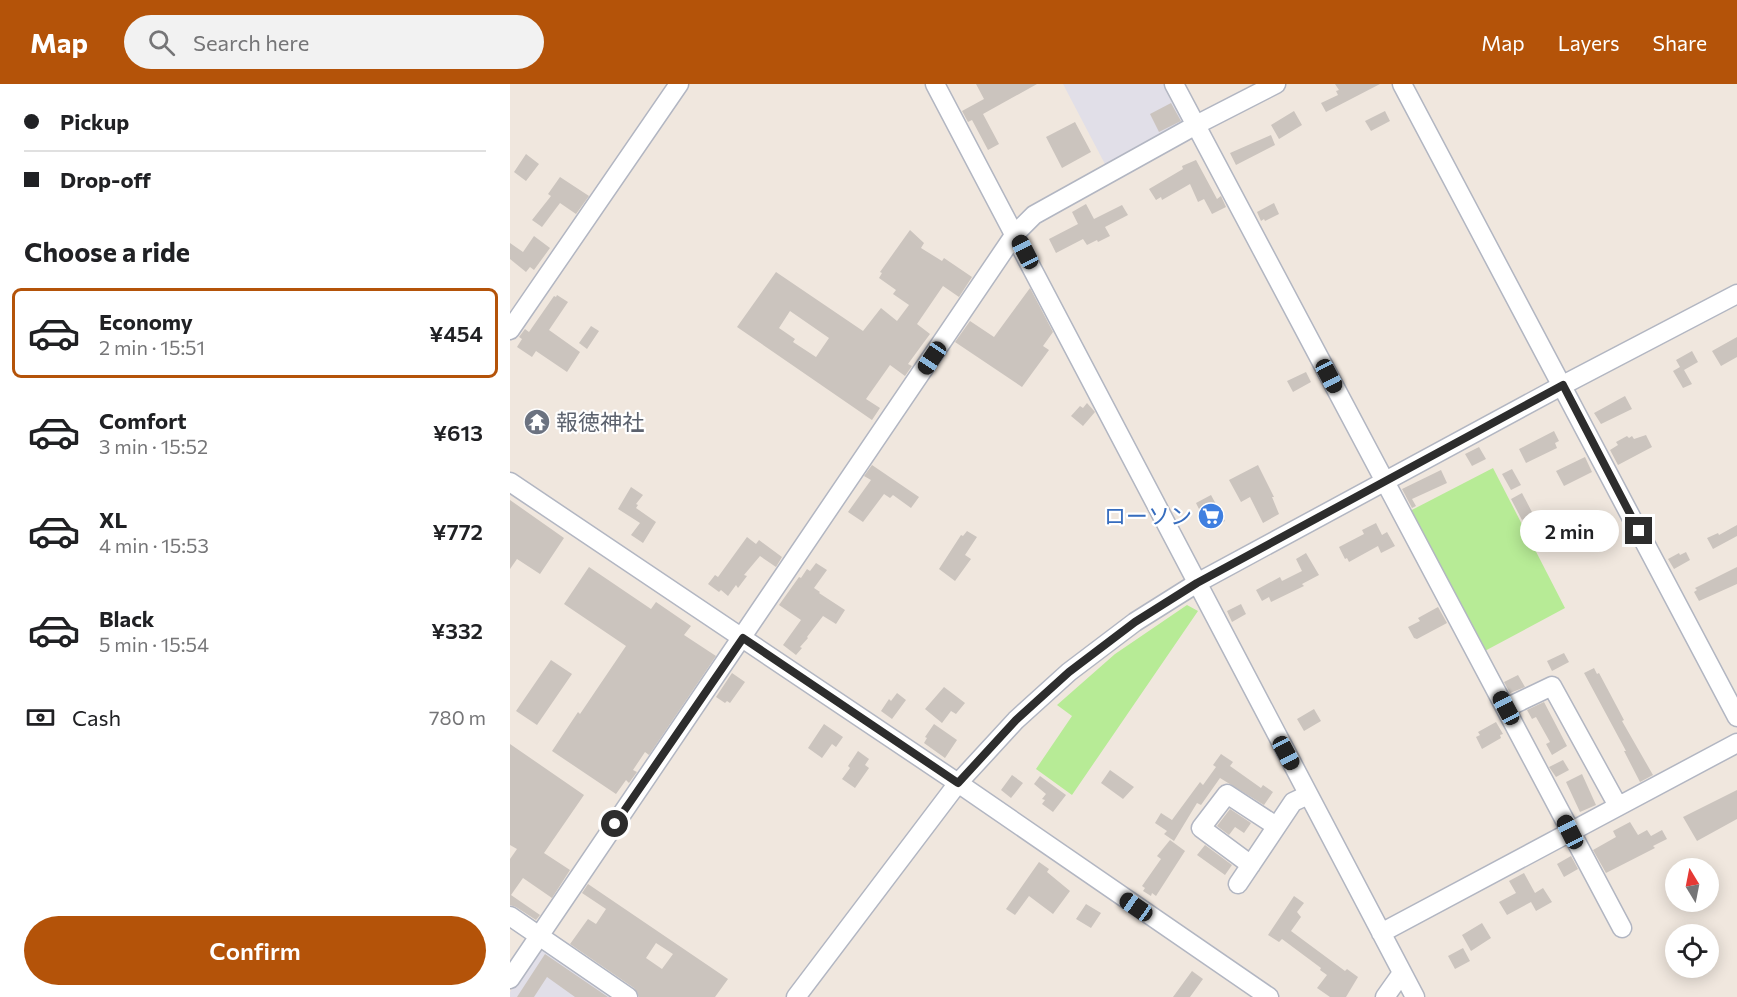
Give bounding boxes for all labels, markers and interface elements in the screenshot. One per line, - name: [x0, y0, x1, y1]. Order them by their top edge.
- search box: [124, 15, 544, 69]
- text: Map: [30, 25, 88, 59]
- icon: search: [145, 26, 178, 59]
- text: Search here: [193, 29, 309, 56]
- text: Map: [1481, 30, 1525, 55]
- text: Layers: [1558, 30, 1620, 55]
- text: Share: [1653, 30, 1707, 55]
- text: Pickup: [60, 108, 129, 135]
- text: Drop-off: [60, 166, 151, 193]
- car: [1009, 232, 1041, 272]
- text: Choose a ride: [24, 235, 190, 268]
- icon: car: [27, 306, 81, 360]
- text: Economy: [99, 308, 193, 335]
- text: ¥454: [429, 320, 483, 347]
- text: 2 min · 15:51: [99, 335, 205, 359]
- car: [914, 338, 950, 378]
- car: [1313, 356, 1345, 396]
- icon: car: [27, 405, 81, 459]
- text: Comfort: [99, 407, 187, 434]
- temple icon: 報徳神社: [522, 407, 552, 437]
- place label: 報徳神社: [556, 408, 644, 435]
- text: ¥613: [433, 419, 483, 446]
- text: 3 min · 15:52: [99, 434, 208, 458]
- supermarket icon: ローソン: [1196, 501, 1226, 531]
- place label: ローソン: [1104, 502, 1192, 529]
- icon: car: [27, 504, 81, 558]
- text: XL: [99, 506, 127, 533]
- callout: 2 min: [1519, 510, 1618, 552]
- route end: [1625, 517, 1652, 544]
- text: ¥772: [433, 518, 483, 545]
- text: 2 min: [1545, 519, 1594, 543]
- text: 4 min · 15:53: [99, 533, 209, 557]
- icon: car: [27, 603, 81, 657]
- text: Black: [99, 605, 154, 632]
- text: ¥332: [431, 617, 483, 644]
- text: 5 min · 15:54: [99, 632, 209, 656]
- car: [1490, 688, 1522, 728]
- icon: cash: [24, 701, 57, 734]
- text: Cash: [72, 704, 121, 731]
- text: 780 m: [429, 705, 486, 729]
- car: [1270, 733, 1302, 773]
- route start: [601, 810, 628, 837]
- car: [1554, 812, 1586, 852]
- north arrow: [1665, 858, 1719, 912]
- map controls: [1665, 858, 1719, 978]
- car: [1116, 889, 1156, 925]
- button: Confirm: [24, 916, 486, 985]
- button: locate: [1665, 924, 1719, 978]

